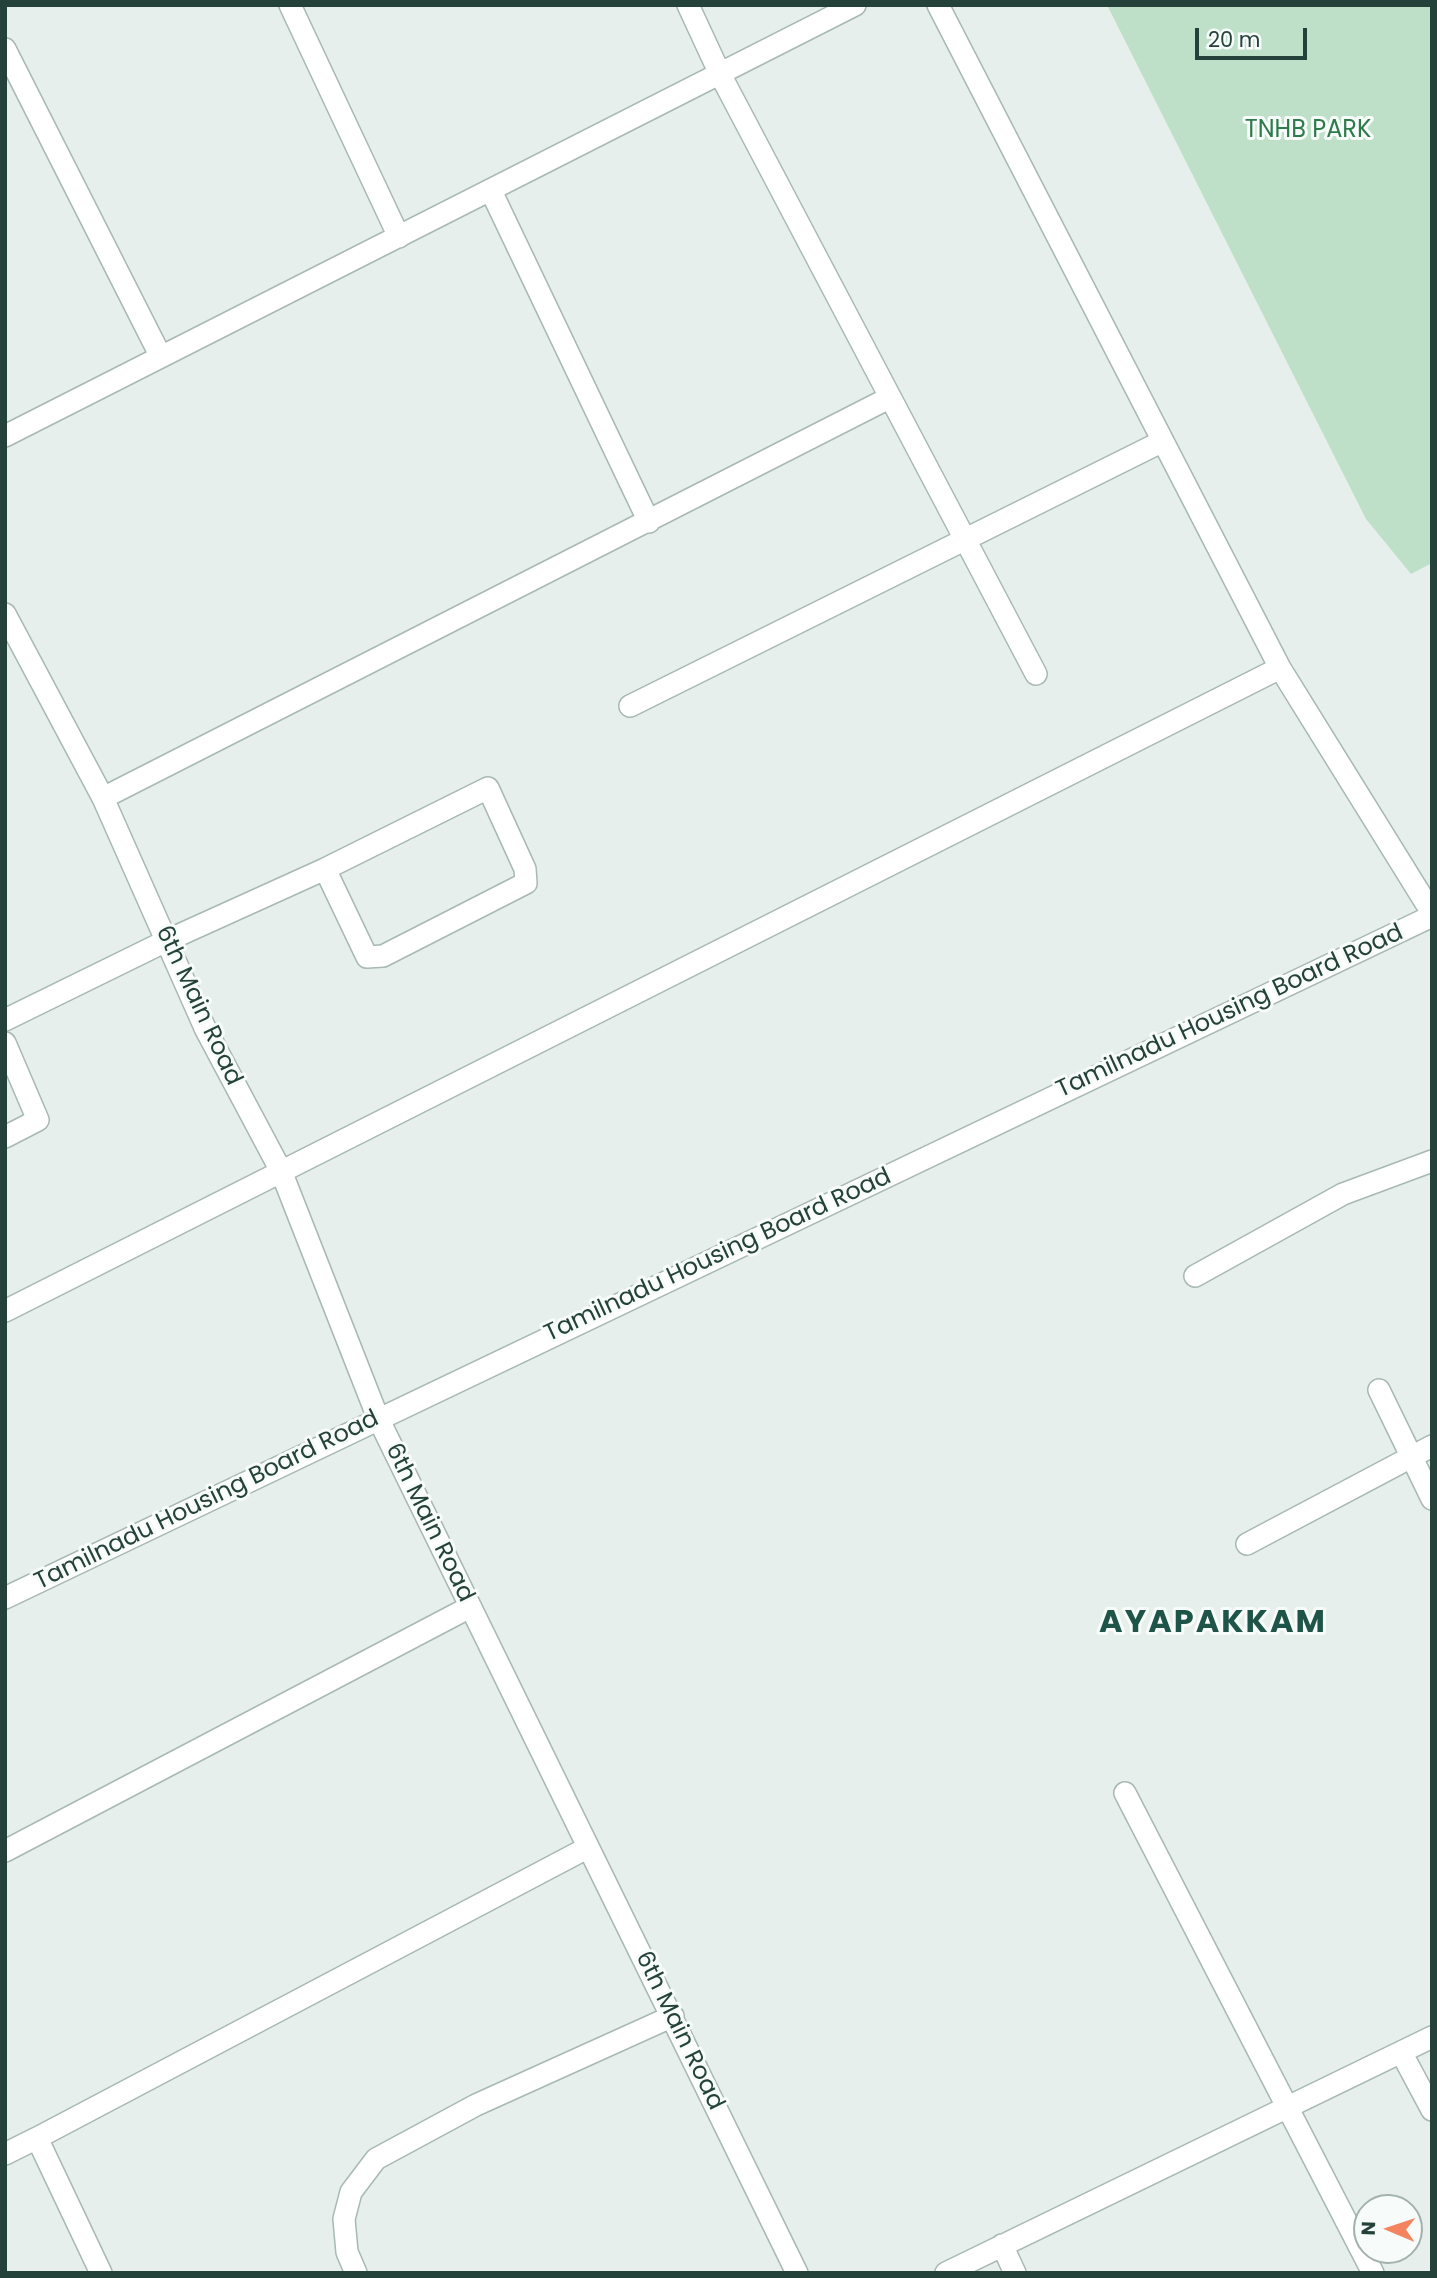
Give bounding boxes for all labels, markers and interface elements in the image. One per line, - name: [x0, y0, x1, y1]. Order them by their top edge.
- scale bar: [1199, 14, 1311, 58]
- text: 20 m: [1208, 25, 1261, 54]
- park label: TNHB PARK: [1245, 117, 1371, 145]
- street label: Tamilnadu Housing Board Road: [1052, 919, 1408, 1105]
- street label: 6th Main Road: [148, 922, 248, 1090]
- street label: Tamilnadu Housing Board Road: [540, 1163, 896, 1349]
- street label: Tamilnadu Housing Board Road: [30, 1405, 384, 1597]
- street label: 6th Main Road: [378, 1439, 480, 1607]
- district label: AYAPAKKAM: [1100, 1605, 1326, 1643]
- street label: 6th Main Road: [628, 1947, 730, 2115]
- north arrow: [1353, 2194, 1423, 2264]
- text: N: [1355, 2221, 1382, 2236]

